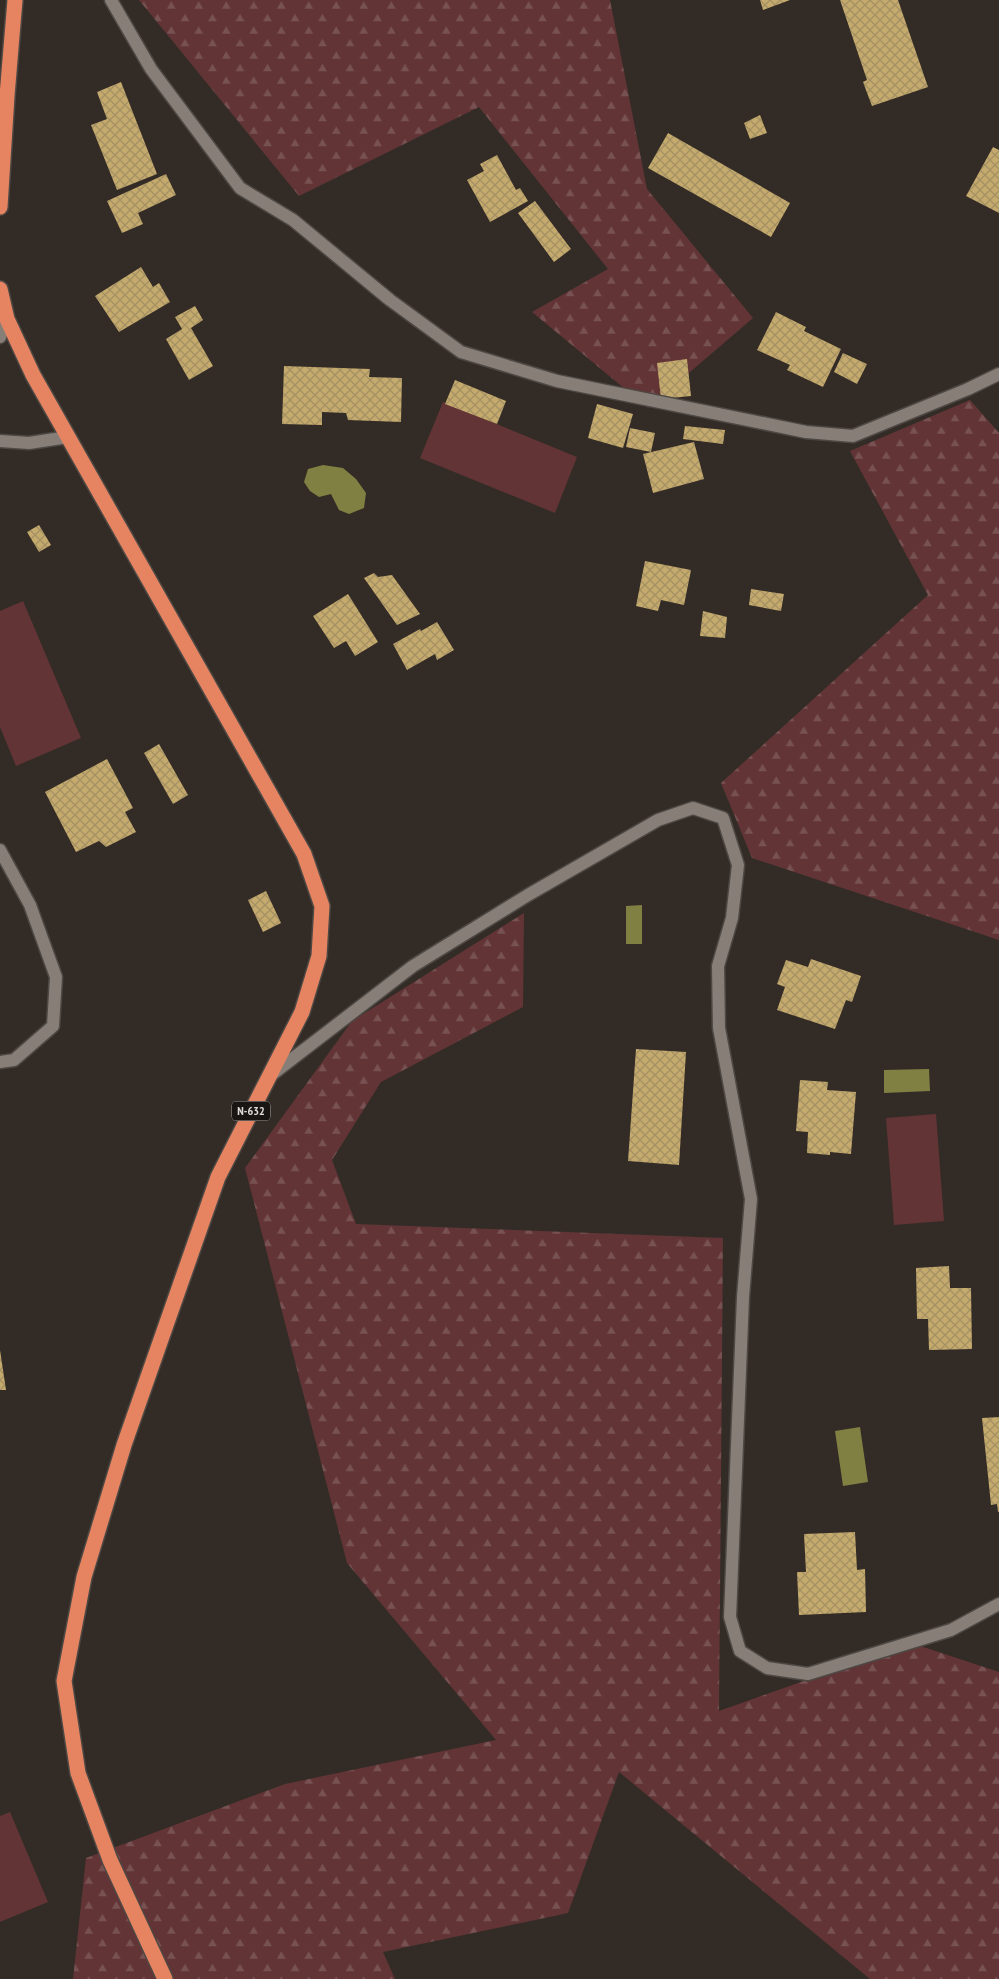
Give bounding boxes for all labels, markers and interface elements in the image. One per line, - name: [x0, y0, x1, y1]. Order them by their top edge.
- road number: N-632: [232, 1102, 270, 1120]

